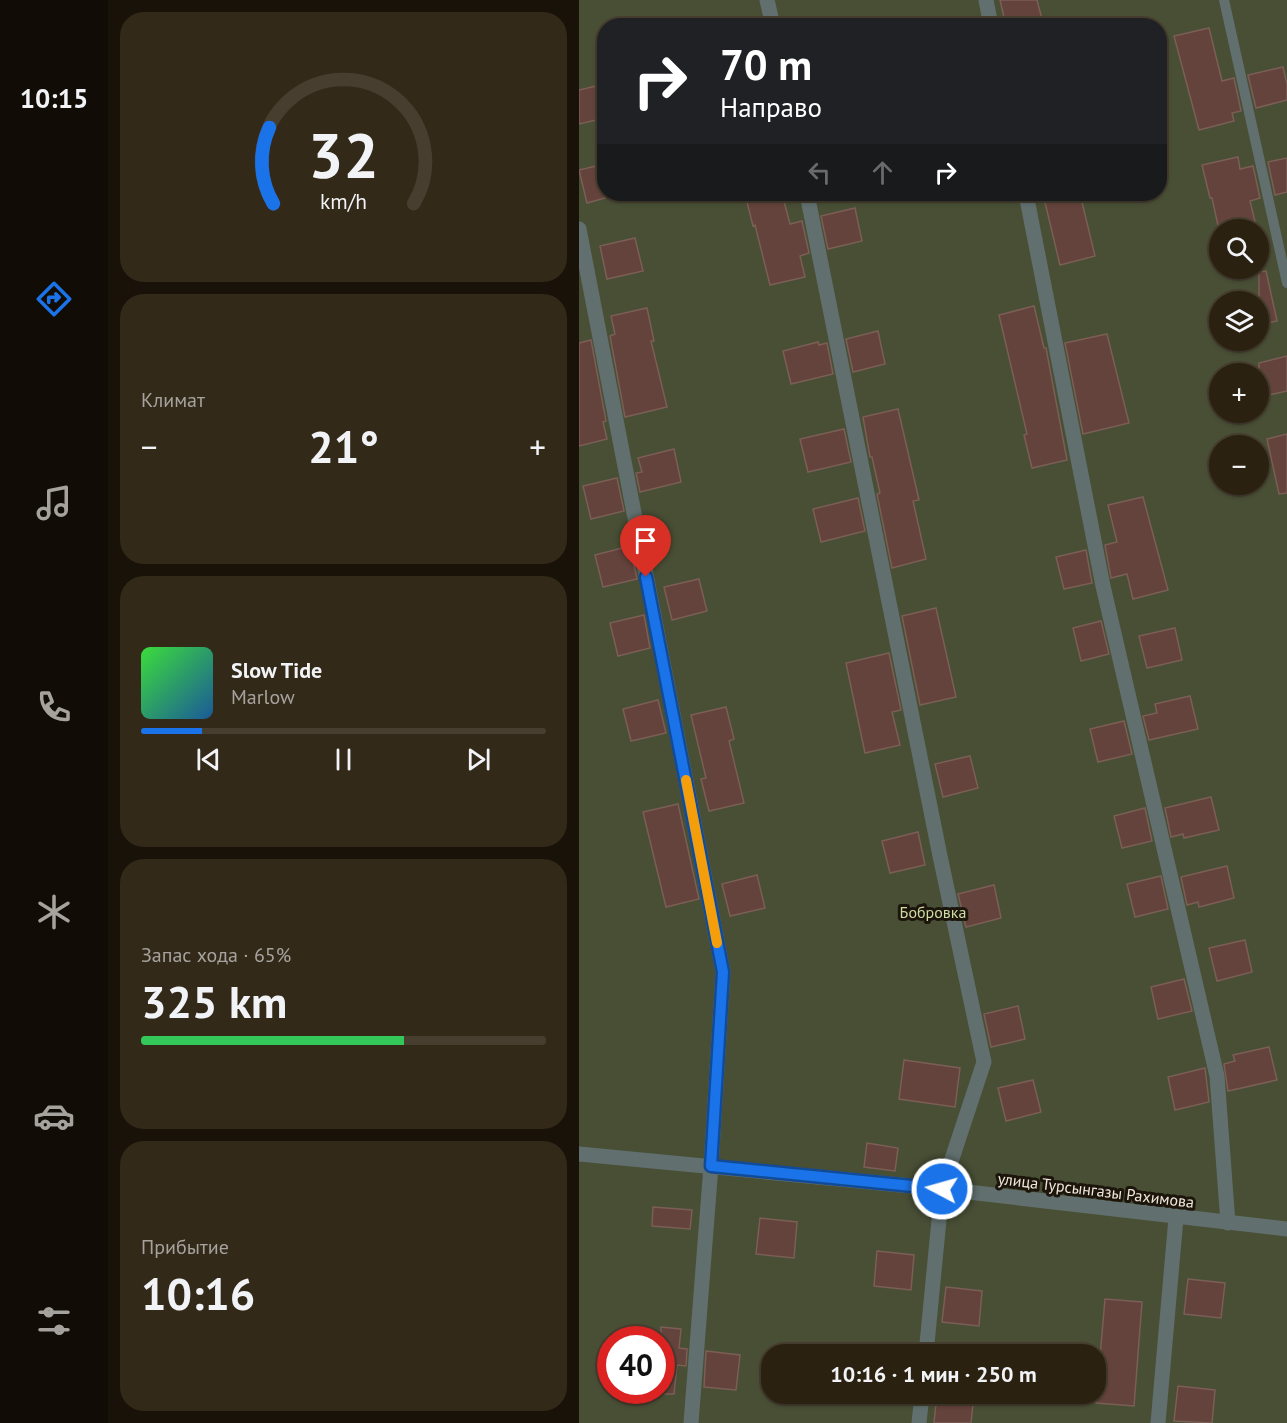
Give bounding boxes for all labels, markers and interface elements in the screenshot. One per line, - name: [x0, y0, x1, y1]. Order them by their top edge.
- text: 70 m: [720, 37, 812, 92]
- icon: right: [621, 42, 699, 120]
- text: 10:15: [20, 81, 88, 115]
- text: Направо: [720, 90, 822, 124]
- text: 32: [308, 114, 379, 195]
- icon: left: [803, 156, 836, 189]
- icon: ahead: [866, 156, 899, 189]
- icon: right: [929, 156, 962, 189]
- text: km/h: [320, 187, 367, 215]
- map controls: [1209, 219, 1269, 495]
- button: search: [1209, 219, 1269, 279]
- icon: directions: [33, 278, 75, 320]
- button: layers: [1209, 291, 1269, 351]
- button: +: [1209, 363, 1269, 423]
- text: Климат: [141, 387, 205, 413]
- text: 21°: [308, 417, 379, 475]
- text: −: [141, 425, 158, 468]
- text: +: [529, 425, 546, 468]
- button: −: [1209, 435, 1269, 495]
- icon: music: [33, 482, 75, 524]
- pin: [620, 515, 671, 577]
- icon: arrive: [629, 524, 662, 557]
- text: Slow Tide: [231, 656, 322, 684]
- text: Marlow: [231, 684, 295, 710]
- icon: phone: [33, 686, 75, 728]
- icon: previous: [192, 743, 225, 776]
- icon: pause: [327, 743, 360, 776]
- icon: next: [462, 743, 495, 776]
- icon: climate: [33, 891, 75, 933]
- park label: Бобровка: [900, 902, 966, 922]
- text: Запас хода · 65%: [141, 942, 291, 968]
- text: 325 km: [141, 972, 287, 1030]
- icon: car: [33, 1095, 75, 1137]
- position arrow: [910, 1157, 974, 1221]
- street label: улица Турсынгазы Рахимова: [997, 1168, 1195, 1212]
- text: Прибытие: [141, 1234, 229, 1260]
- text: 10:16: [141, 1264, 255, 1322]
- icon: filters: [33, 1300, 75, 1342]
- speed limit sign: 40: [597, 1326, 675, 1404]
- text: 10:16 · 1 мин · 250 m: [830, 1360, 1037, 1388]

